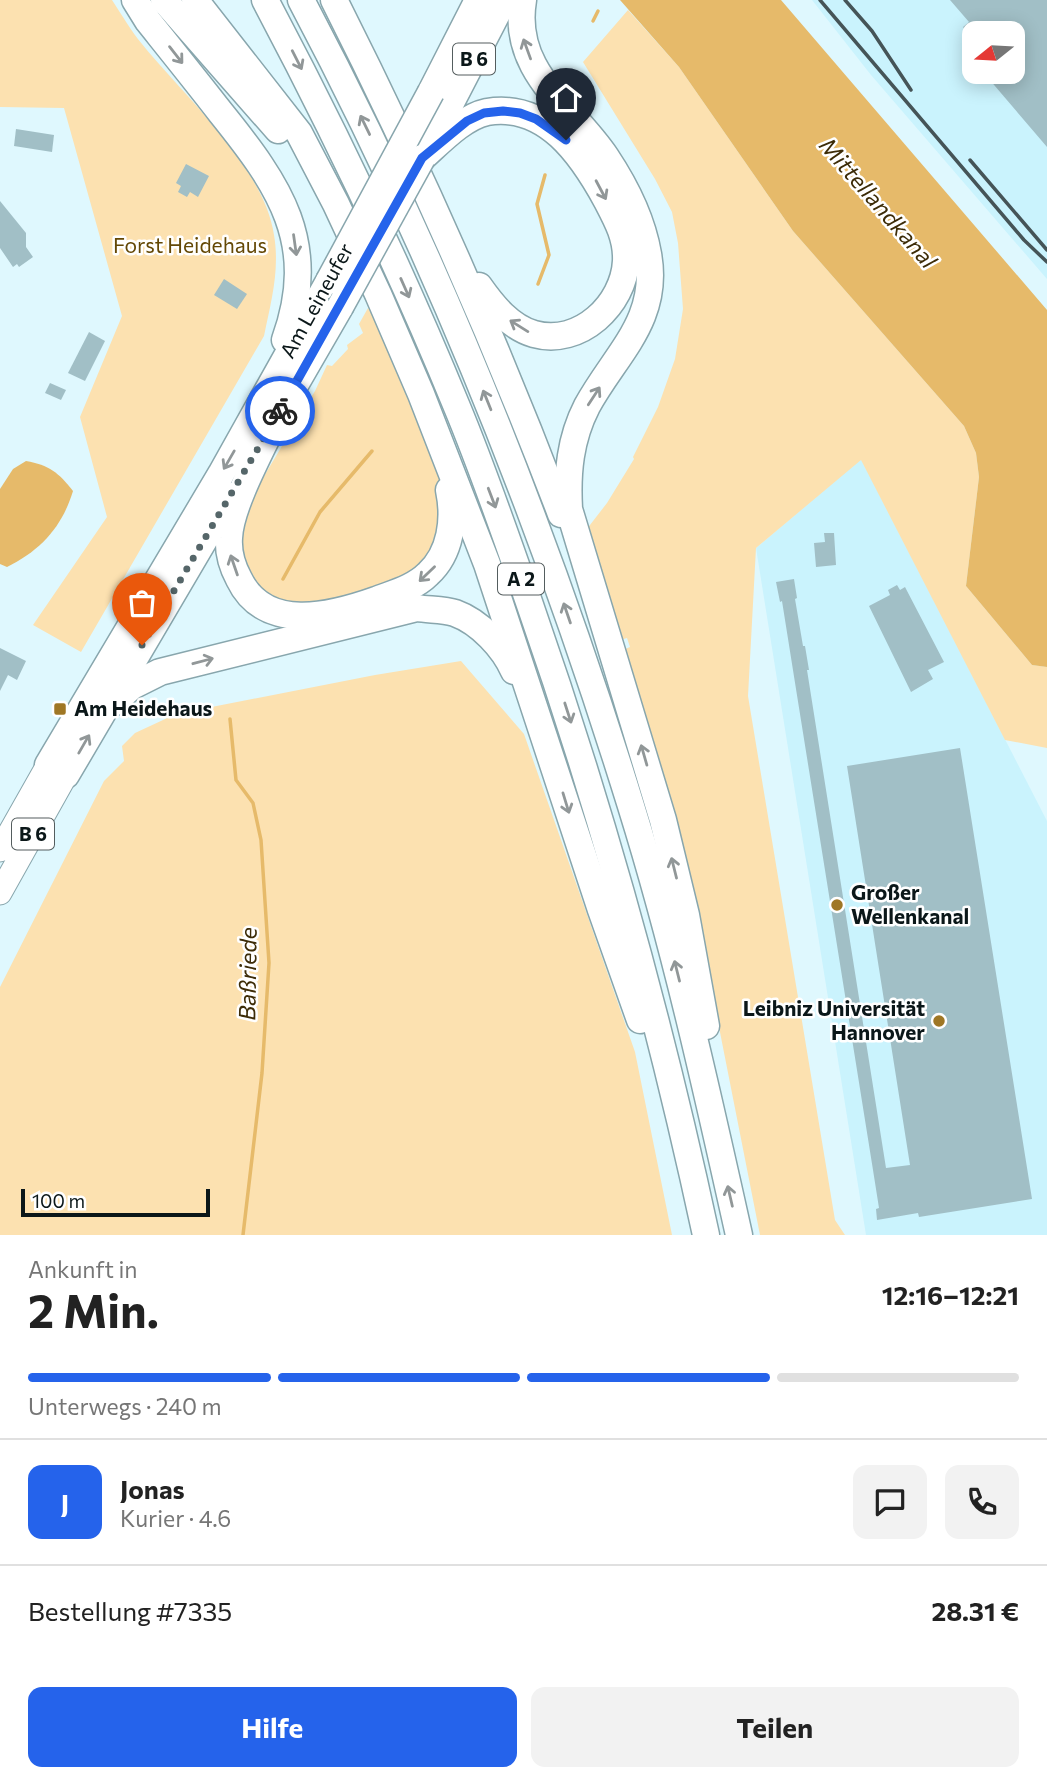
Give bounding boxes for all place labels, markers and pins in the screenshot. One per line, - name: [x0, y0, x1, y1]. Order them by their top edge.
- pin: [536, 68, 596, 140]
- pin: [112, 573, 172, 645]
- place label: Am Heidehaus: [74, 695, 213, 720]
- marker: Am Heidehaus: [52, 701, 68, 717]
- place label: Großer Wellenkanal: [851, 879, 969, 928]
- marker: Großer Wellenkanal: [829, 897, 845, 913]
- place label: Leibniz Universität Hannover: [743, 995, 925, 1044]
- marker: Leibniz Universität Hannover: [931, 1013, 947, 1029]

